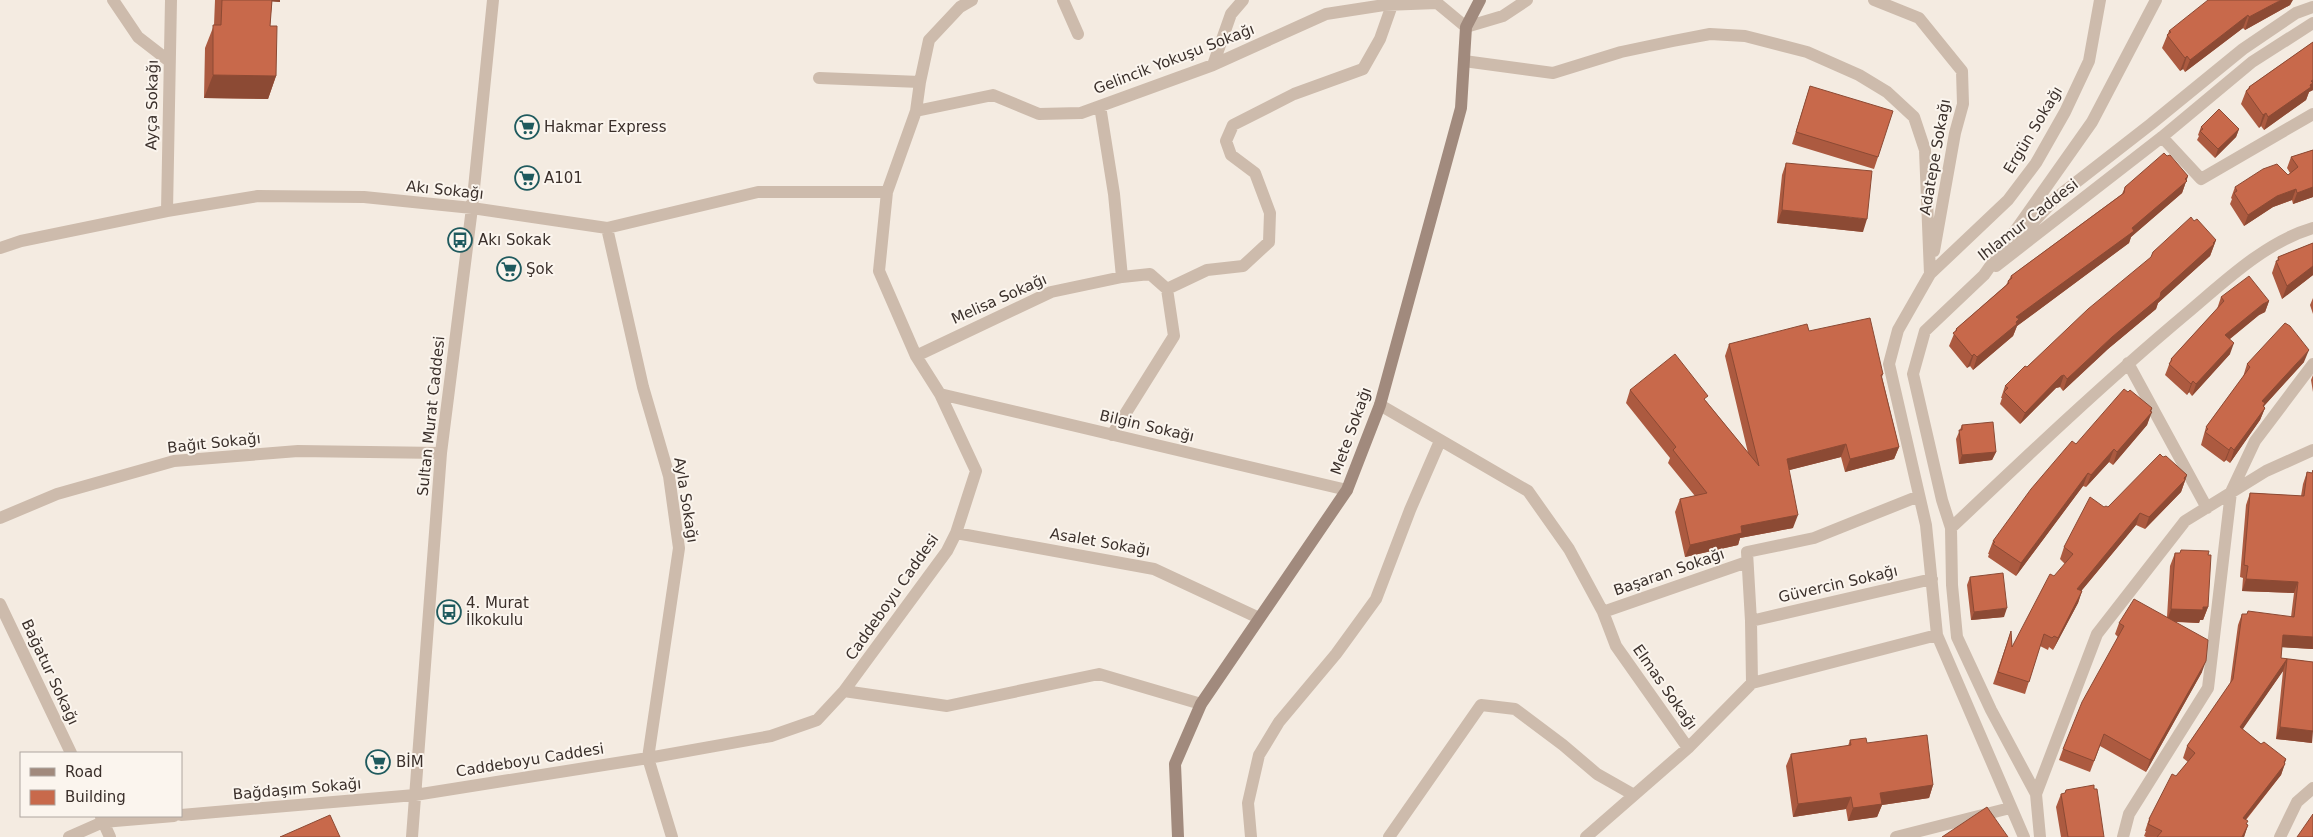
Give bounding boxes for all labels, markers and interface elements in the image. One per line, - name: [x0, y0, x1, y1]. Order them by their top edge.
- street label: Gelincik Yokuşu Sokağı: [1091, 20, 1257, 98]
- street label: Ayça Sokağı: [142, 60, 162, 150]
- street label: Ergün Sokağı: [2000, 83, 2066, 177]
- street label: Adatepe Sokağı: [1916, 98, 1954, 216]
- supermarket icon: Hakmar Express: [514, 114, 540, 140]
- place label: Hakmar Express: [544, 118, 667, 136]
- supermarket icon: A101: [514, 165, 540, 191]
- place label: A101: [544, 169, 583, 187]
- street label: Ihlamur Caddesi: [1974, 175, 2082, 265]
- street label: Akı Sokağı: [405, 177, 485, 203]
- bus stop icon: Akı Sokak: [447, 227, 473, 253]
- place label: Akı Sokak: [478, 231, 551, 249]
- supermarket icon: Şok: [496, 256, 522, 282]
- place label: Şok: [526, 260, 554, 278]
- street label: Melisa Sokağı: [949, 270, 1049, 328]
- street label: Sultan Murat Caddesi: [414, 335, 448, 497]
- street label: Mete Sokağı: [1327, 385, 1375, 477]
- street label: Bilgin Sokağı: [1098, 406, 1196, 446]
- street label: Bağıt Sokağı: [166, 429, 262, 457]
- street label: Ayla Sokağı: [670, 456, 702, 544]
- street label: Asalet Sokağı: [1049, 524, 1151, 560]
- street label: Caddeboyu Caddesi: [842, 531, 942, 663]
- street label: Başaran Sokağı: [1611, 545, 1727, 599]
- street label: Güvercin Sokağı: [1777, 562, 1899, 606]
- place label: 4. Murat İlkokulu: [466, 594, 529, 629]
- bus stop icon: 4. Murat İlkokulu: [436, 599, 462, 625]
- street label: Bağatur Sokağı: [18, 616, 82, 728]
- street label: Elmas Sokağı: [1629, 641, 1701, 733]
- street label: Caddeboyu Caddesi: [455, 739, 605, 781]
- supermarket icon: BİM: [365, 749, 391, 775]
- legend: [20, 752, 182, 817]
- place label: BİM: [396, 752, 424, 771]
- text: Road: [65, 763, 103, 781]
- street label: Bağdaşım Sokağı: [232, 774, 362, 804]
- text: Building: [65, 788, 126, 806]

